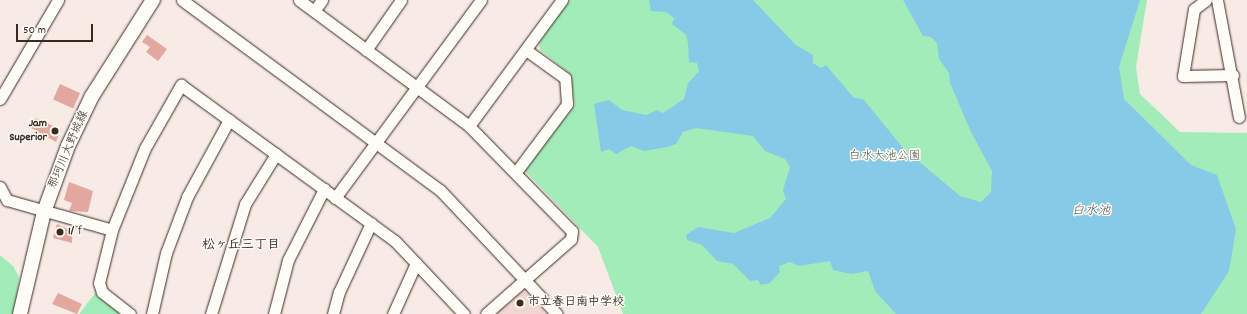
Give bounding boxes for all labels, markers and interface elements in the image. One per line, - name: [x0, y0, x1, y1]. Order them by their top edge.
- scale bar: [18, 16, 95, 42]
- text: 50 m: [23, 22, 46, 39]
- street label: 那珂川大野城線: [46, 109, 92, 191]
- place label: Jam Superior: [9, 117, 47, 145]
- marker: Jam Superior: [50, 126, 60, 136]
- park label: 白水大池公園: [849, 150, 921, 164]
- water label: 白水池: [1072, 204, 1110, 220]
- place label: 1/ｆ: [68, 225, 86, 239]
- marker: 1/ｆ: [55, 227, 65, 237]
- district label: 松ヶ丘三丁目: [202, 238, 280, 254]
- place label: 市立春日南中学校: [528, 296, 624, 310]
- marker: 市立春日南中学校: [515, 298, 525, 308]

